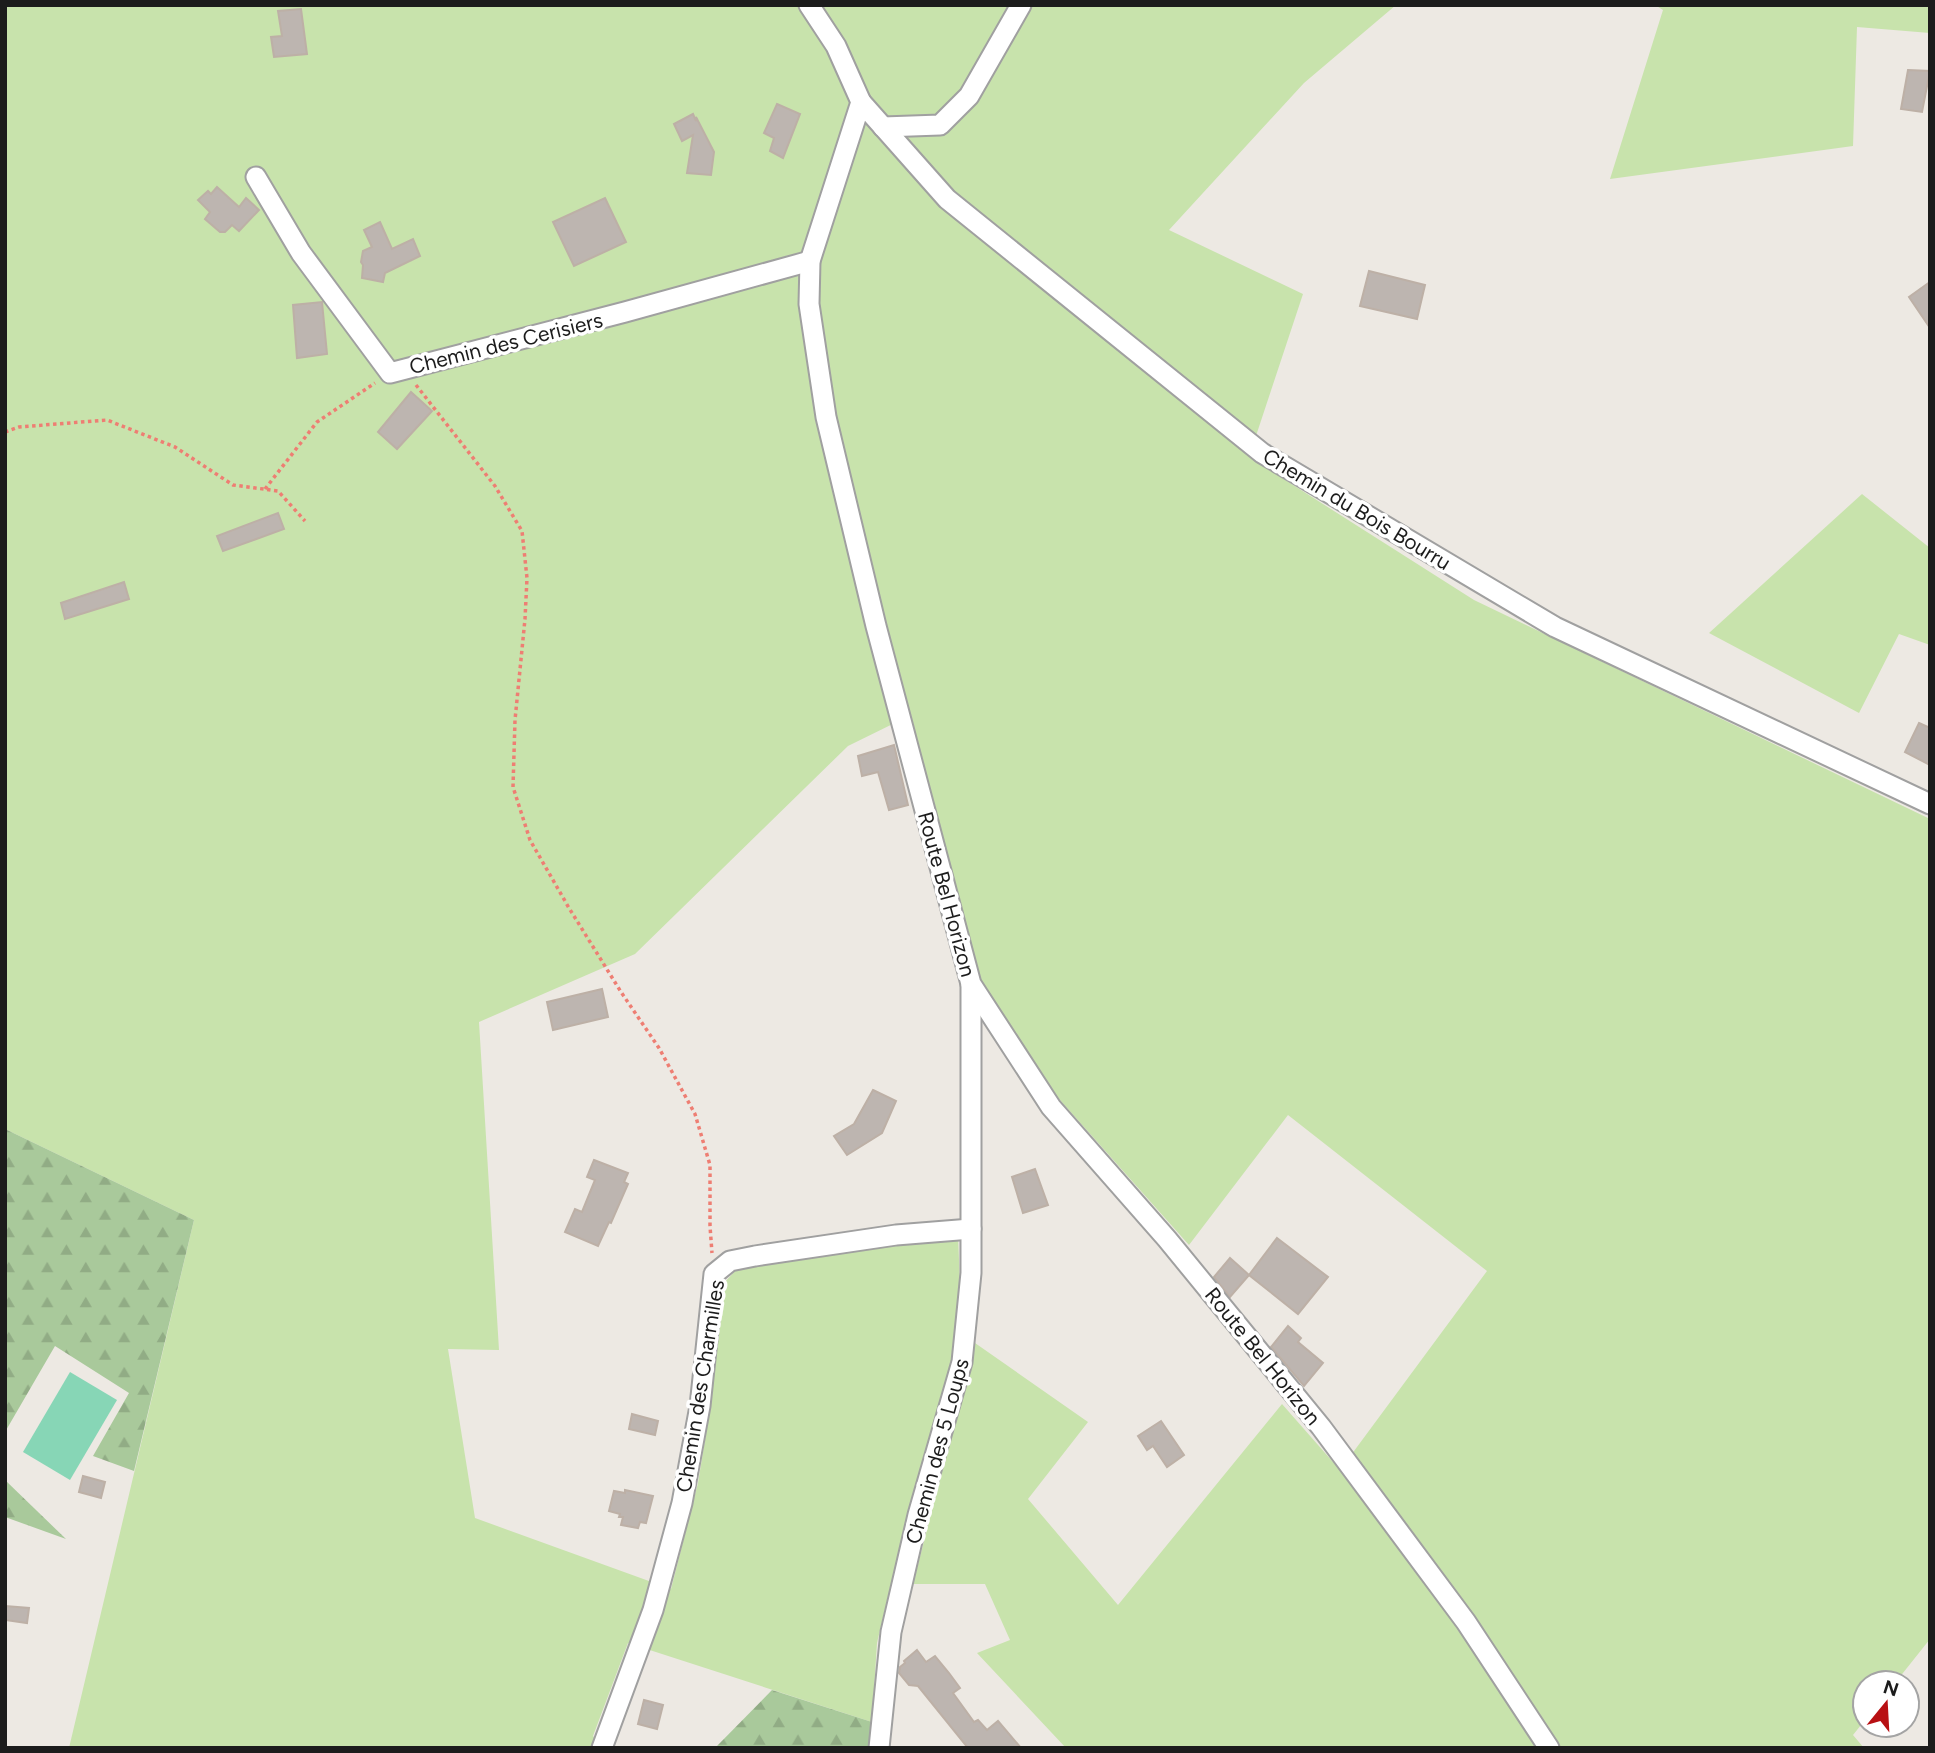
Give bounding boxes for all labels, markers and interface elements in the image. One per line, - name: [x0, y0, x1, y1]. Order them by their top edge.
- street label: Chemin des Cerisiers: [407, 307, 605, 379]
- street label: Chemin du Bois Bourru: [1259, 443, 1455, 575]
- street label: Route Bel Horizon: [913, 809, 981, 979]
- street label: Chemin des Charmilles: [671, 1278, 729, 1494]
- street label: Route Bel Horizon: [1200, 1282, 1326, 1430]
- street label: Chemin des 5 Loups: [900, 1356, 974, 1546]
- north arrow: [1851, 1669, 1921, 1739]
- text: N: [1881, 1675, 1902, 1702]

